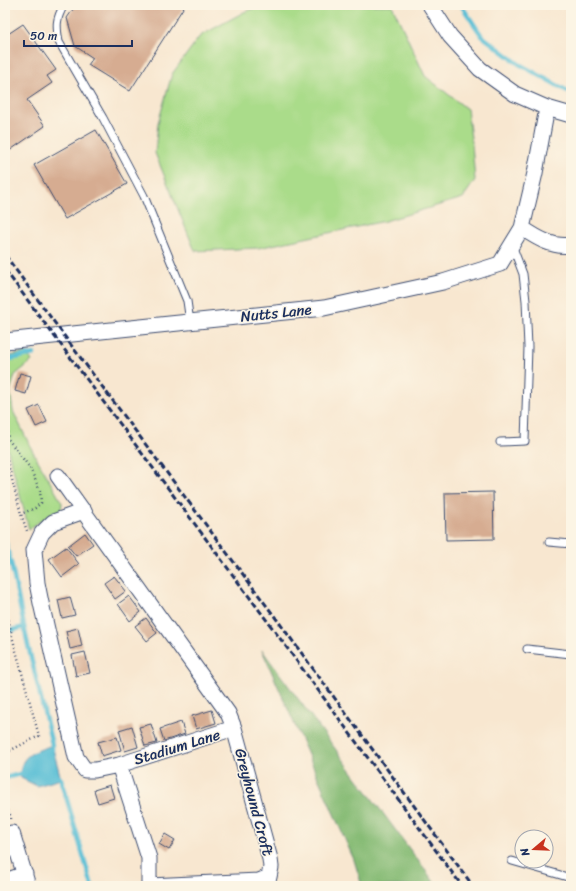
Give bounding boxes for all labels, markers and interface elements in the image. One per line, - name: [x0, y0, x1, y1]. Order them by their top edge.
- scale bar: [24, 22, 132, 48]
- text: 50 m: [30, 25, 57, 47]
- street label: Nutts Lane: [239, 296, 313, 330]
- street label: Stadium Lane: [131, 721, 224, 772]
- street label: Greyhound Croft: [227, 745, 281, 859]
- north arrow: [514, 829, 554, 869]
- text: N: [515, 845, 536, 860]

